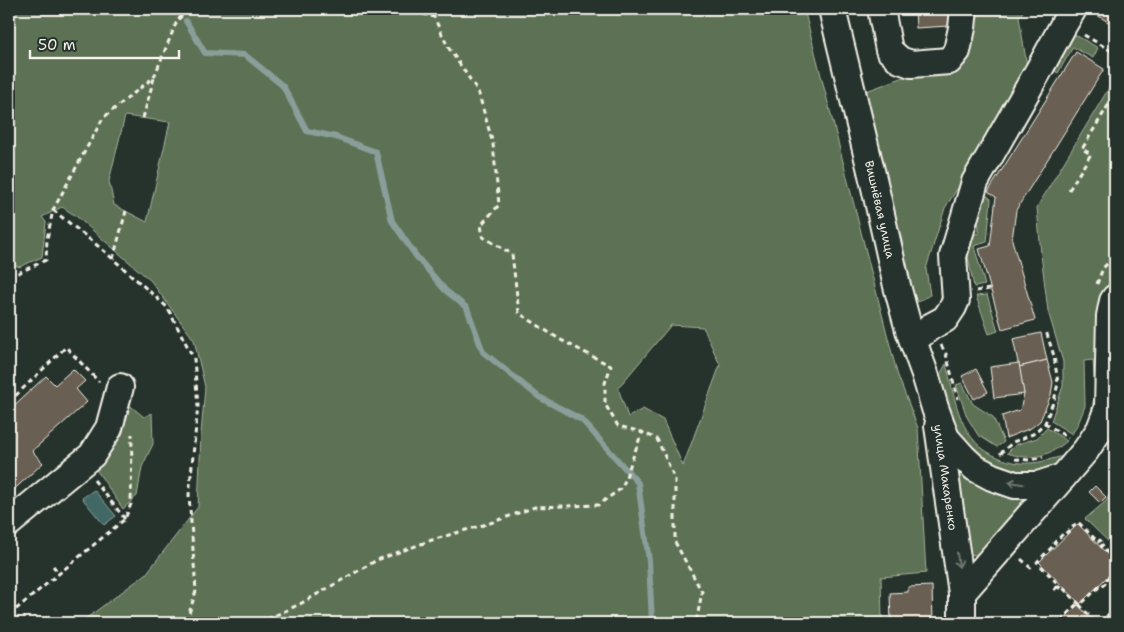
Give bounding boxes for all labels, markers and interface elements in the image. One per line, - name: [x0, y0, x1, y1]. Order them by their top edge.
- scale bar: [30, 28, 179, 60]
- text: 50 m: [38, 35, 76, 55]
- street label: Вишнёвая улица: [861, 159, 899, 260]
- street label: улица Макаренко: [930, 423, 961, 532]
- one-way arrow: [1008, 478, 1024, 488]
- one-way arrow: [953, 552, 963, 568]

